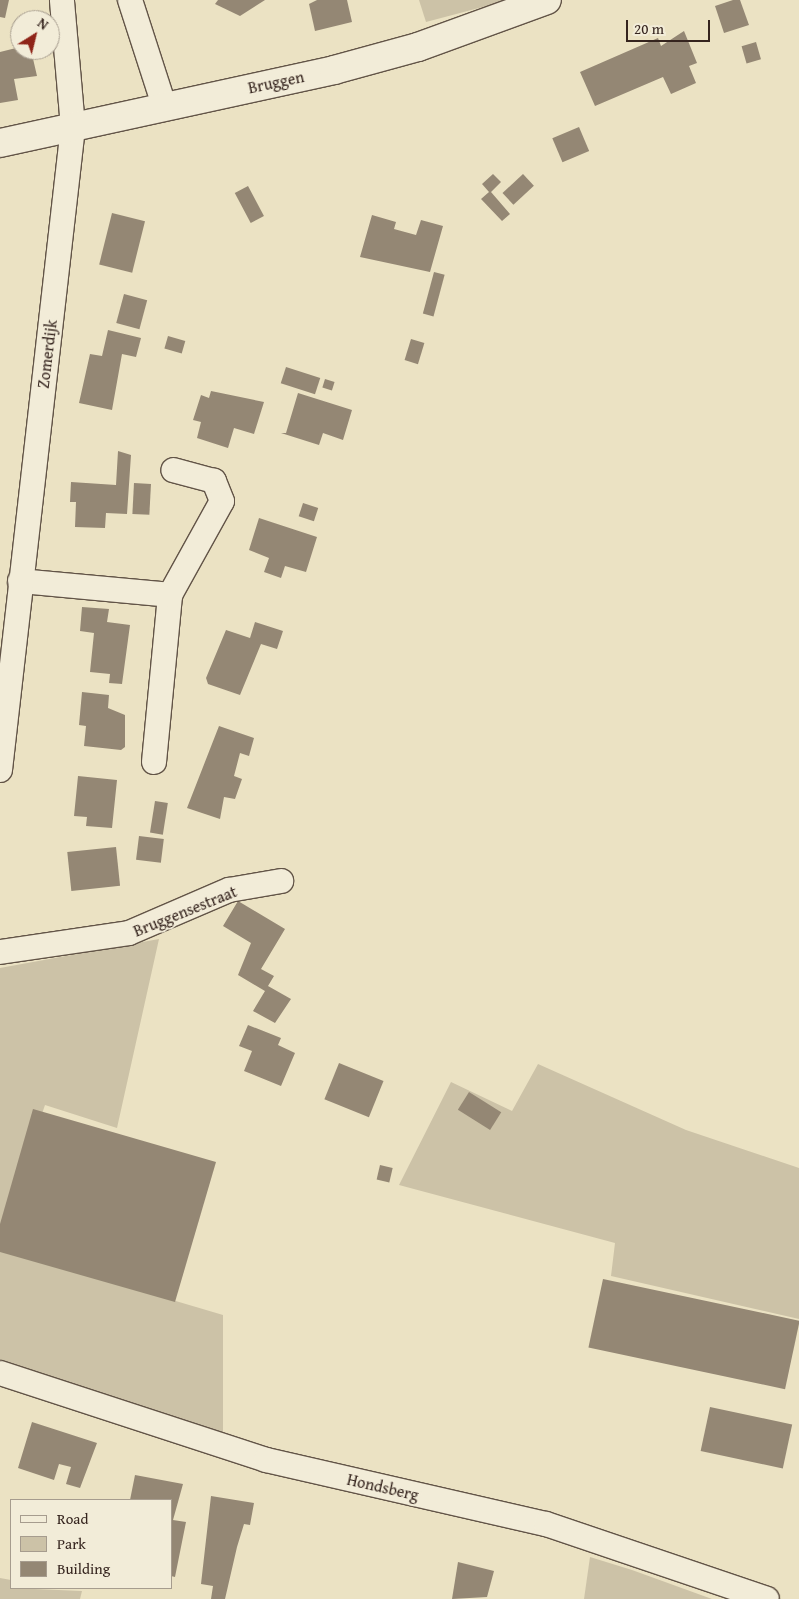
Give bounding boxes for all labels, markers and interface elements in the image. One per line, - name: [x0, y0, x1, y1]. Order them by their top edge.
- north arrow: [10, 10, 60, 60]
- scale bar: [629, 10, 713, 42]
- text: N: [34, 13, 53, 35]
- text: 20 m: [634, 18, 664, 39]
- street label: Bruggen: [246, 67, 306, 97]
- street label: Zomerdijk: [33, 319, 61, 389]
- street label: Bruggensestraat: [130, 882, 240, 940]
- street label: Hondsberg: [345, 1469, 421, 1505]
- legend: [10, 1499, 172, 1589]
- text: Road: [57, 1508, 88, 1529]
- text: Park: [57, 1533, 86, 1554]
- text: Building: [57, 1558, 110, 1579]

